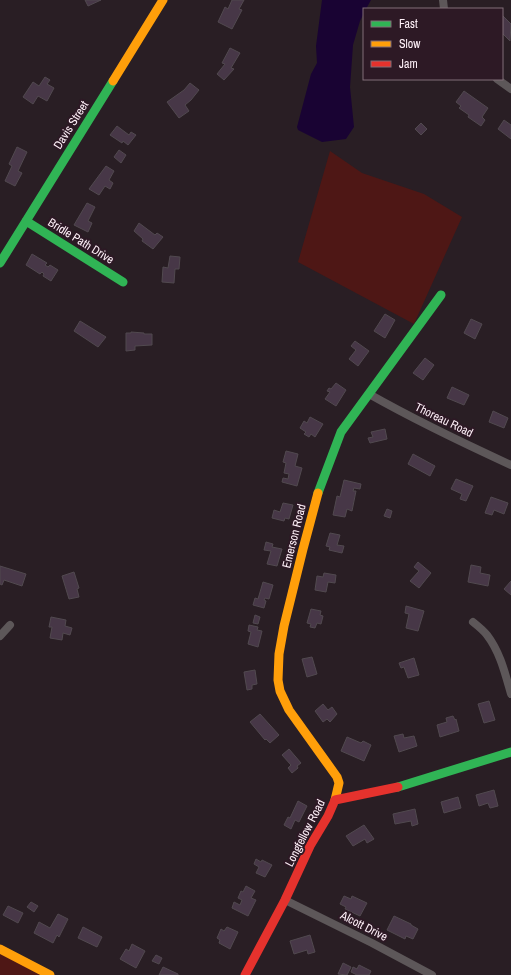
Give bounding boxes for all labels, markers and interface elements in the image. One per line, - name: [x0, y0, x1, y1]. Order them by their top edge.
- legend: [363, 8, 503, 80]
- text: Fast: [399, 16, 418, 32]
- text: Slow: [399, 36, 421, 52]
- text: Jam: [399, 56, 418, 72]
- street label: Davis Street: [50, 98, 92, 152]
- street label: Bridle Path Drive: [45, 214, 117, 268]
- street label: Thoreau Road: [412, 399, 476, 441]
- street label: Emerson Road: [278, 502, 310, 570]
- street label: Longfellow Road: [281, 797, 329, 869]
- street label: Alcott Drive: [337, 907, 390, 945]

